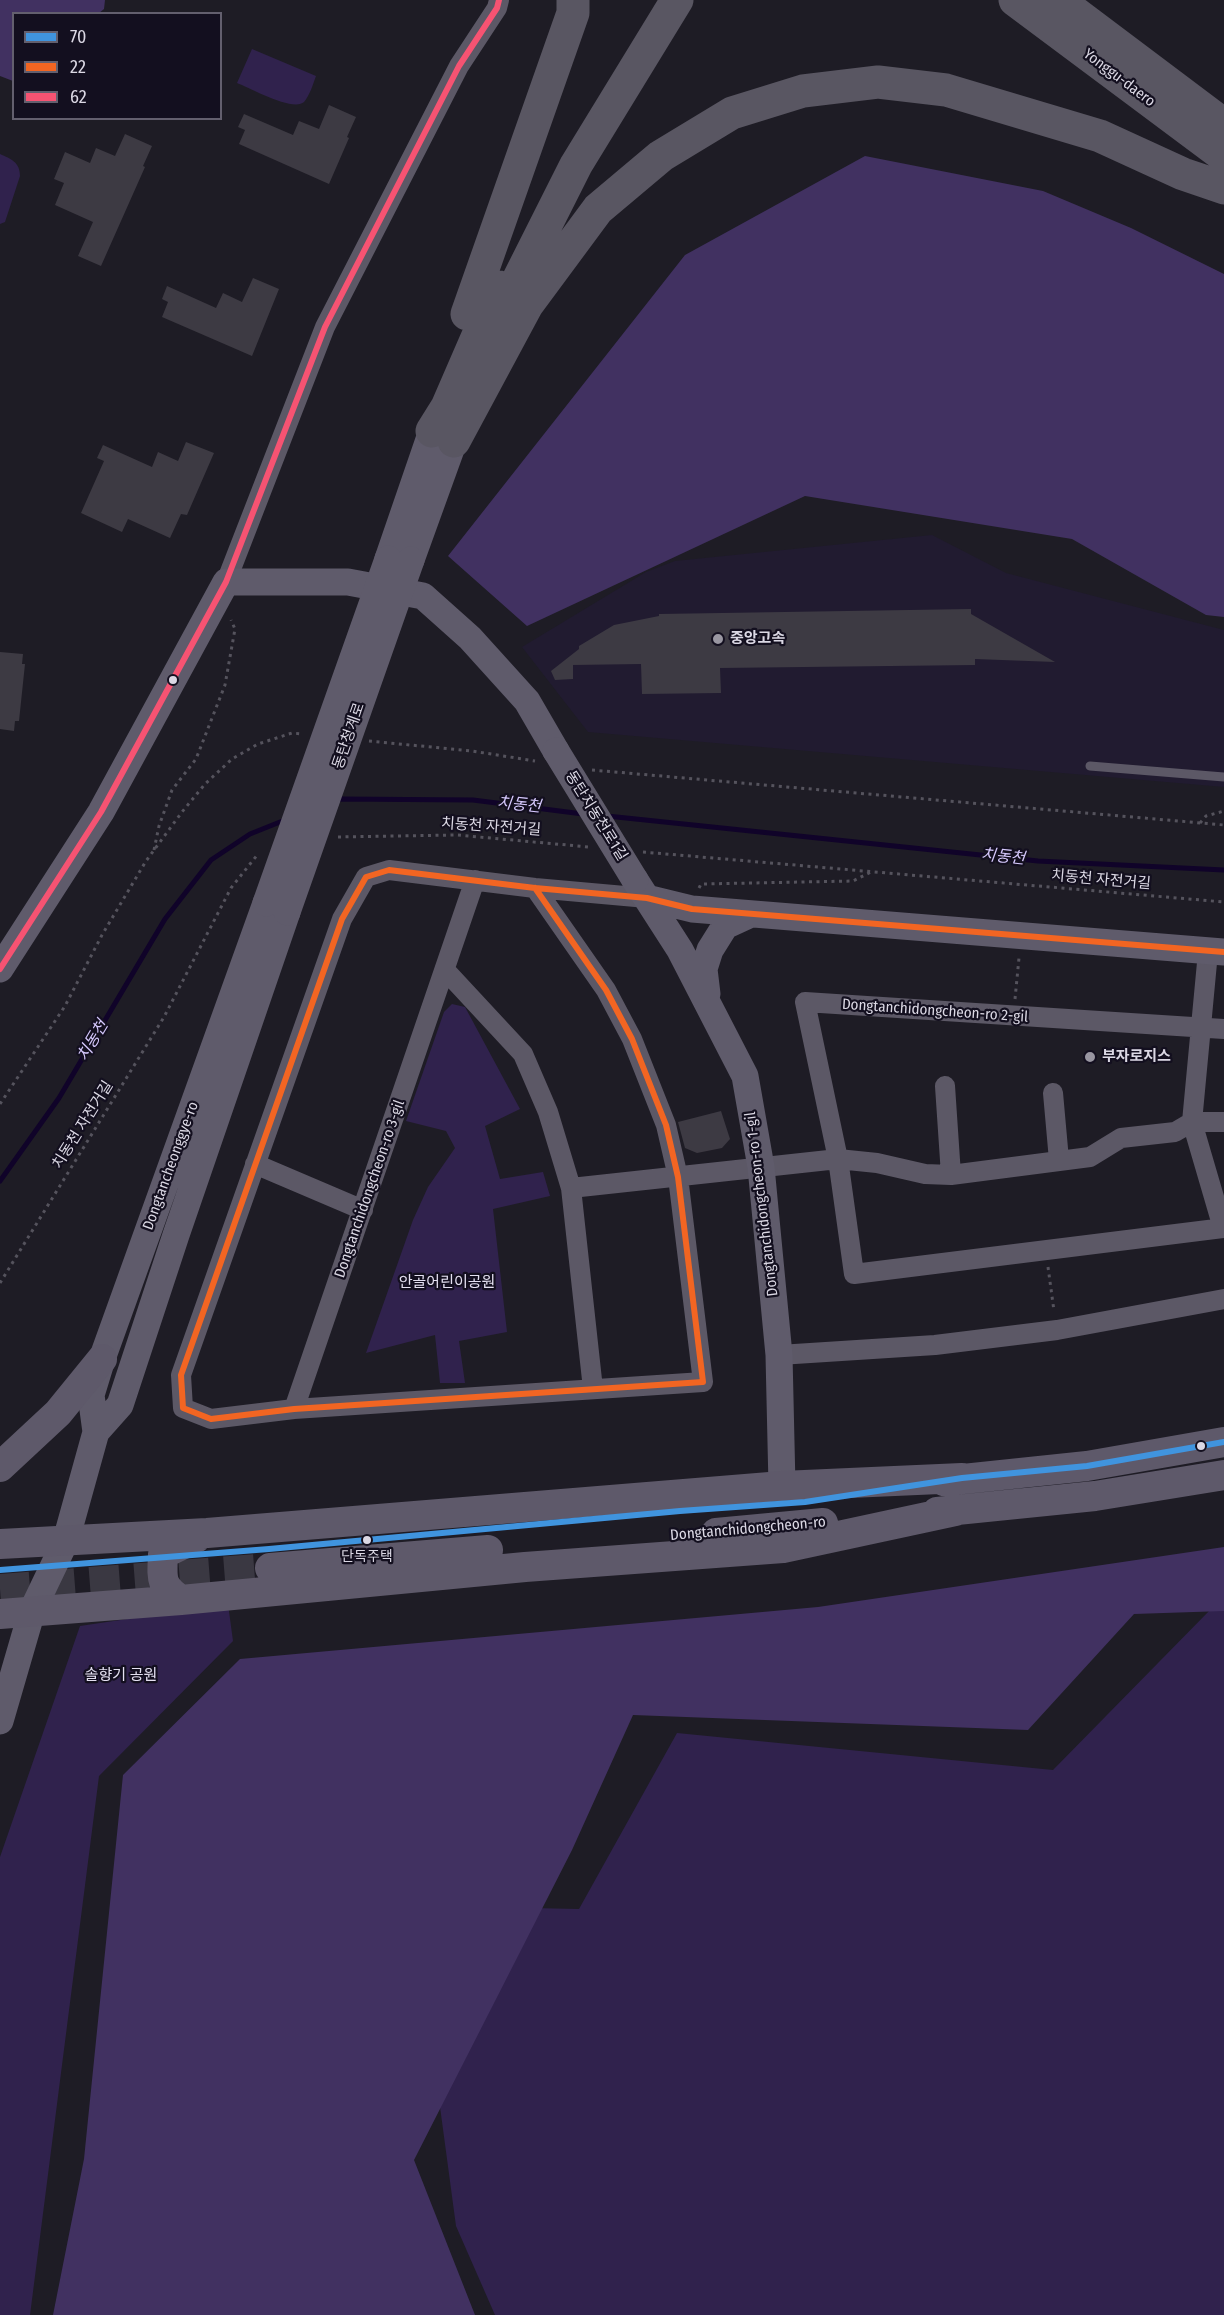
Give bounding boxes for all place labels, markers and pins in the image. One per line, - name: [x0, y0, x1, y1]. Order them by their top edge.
- place label: 중앙고속: [730, 630, 785, 648]
- marker: 중앙고속: [711, 632, 725, 646]
- unlabelled marker: [167, 674, 179, 686]
- place label: 부자로지스: [1102, 1048, 1171, 1066]
- marker: 부자로지스: [1083, 1050, 1097, 1064]
- unlabelled marker: [1195, 1440, 1207, 1452]
- marker: 단독주택: [361, 1534, 373, 1546]
- place label: 단독주택: [341, 1549, 393, 1565]

